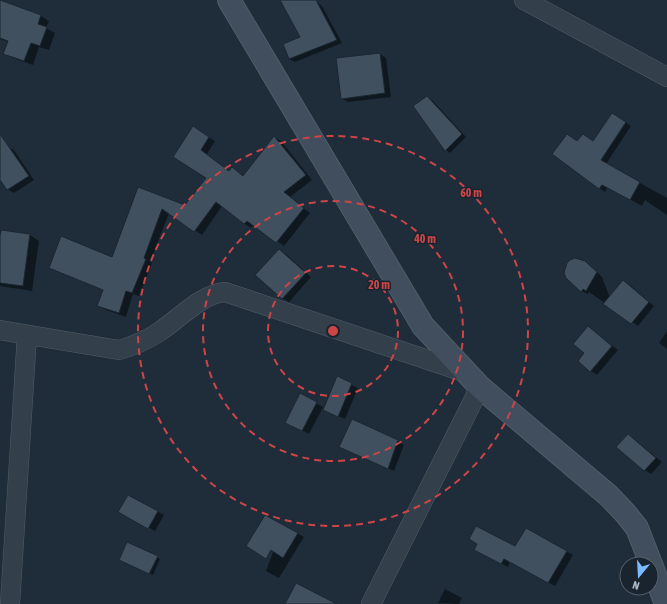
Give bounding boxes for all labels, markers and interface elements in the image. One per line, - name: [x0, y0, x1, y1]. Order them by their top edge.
- text: 60 m: [460, 186, 482, 200]
- text: 40 m: [413, 232, 436, 246]
- text: 20 m: [368, 278, 390, 292]
- centre of rings: [326, 324, 340, 338]
- north arrow: [619, 556, 659, 596]
- text: N: [631, 579, 641, 592]

